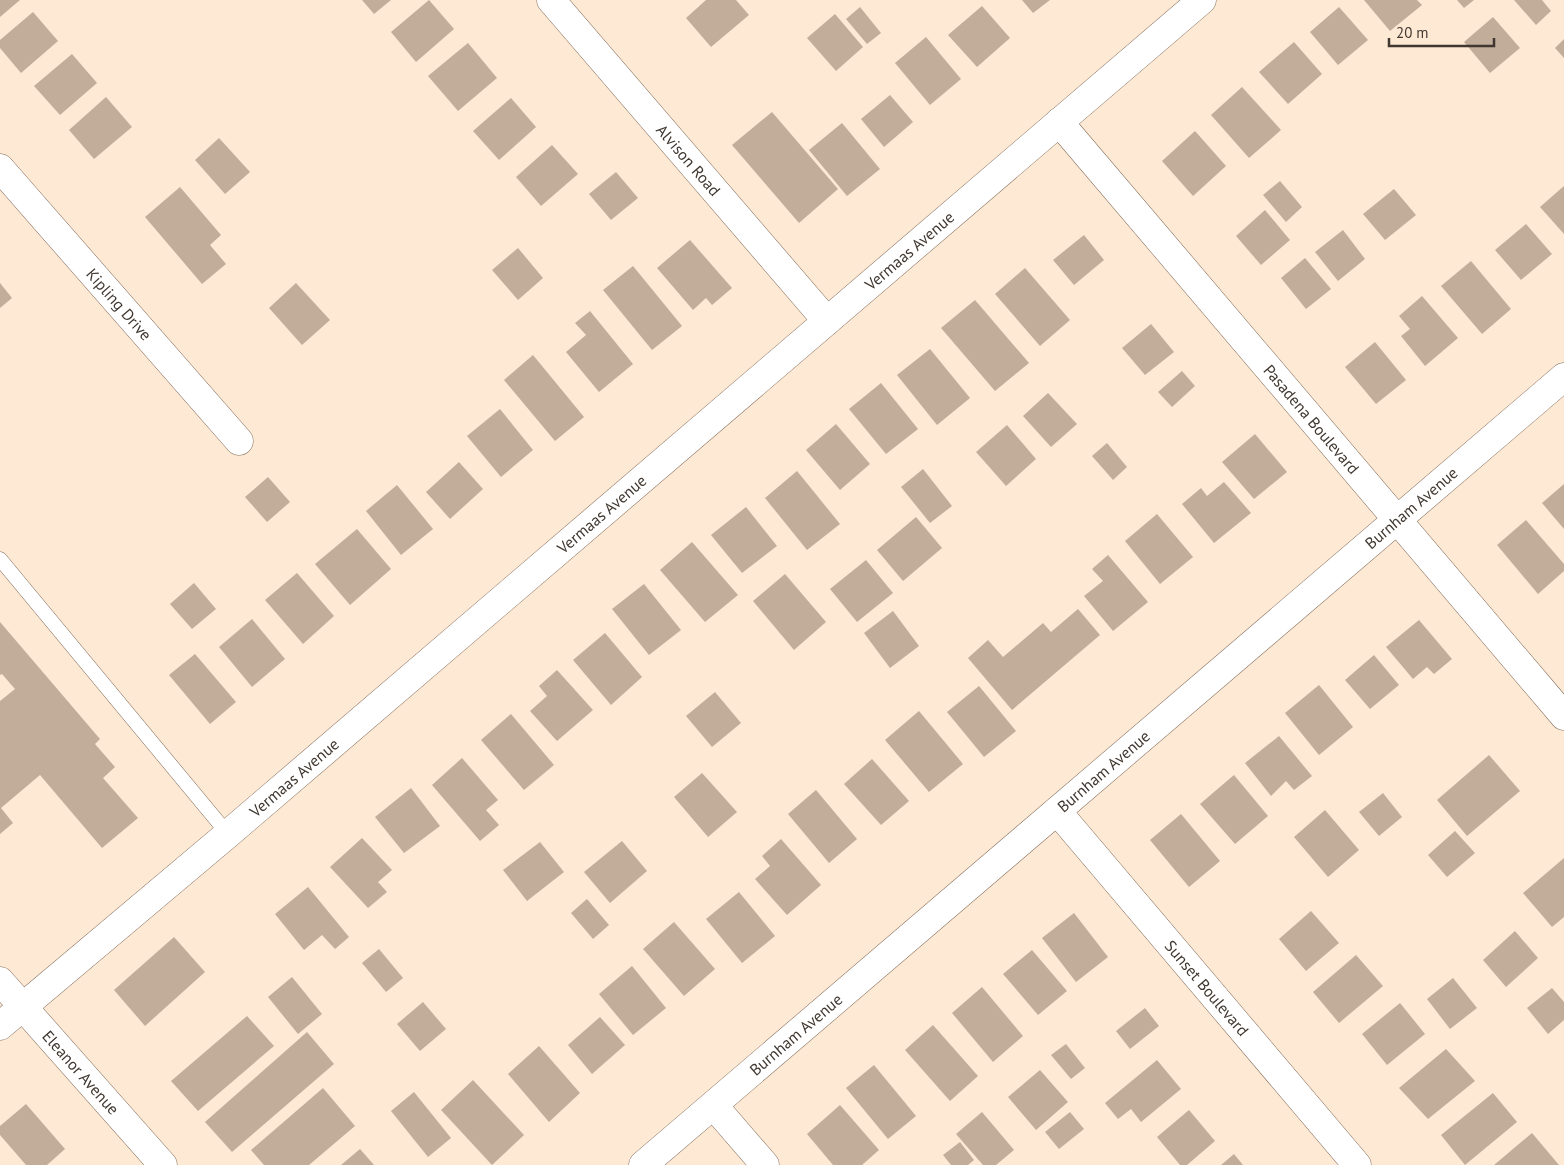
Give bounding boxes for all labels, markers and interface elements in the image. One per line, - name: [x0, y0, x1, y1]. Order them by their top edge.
- scale bar: [1389, 15, 1494, 47]
- text: 20 m: [1396, 23, 1429, 42]
- street label: Alvison Road: [652, 120, 725, 200]
- street label: Vermaas Avenue: [860, 207, 958, 295]
- street label: Kipling Drive: [82, 264, 156, 344]
- street label: Pasadena Boulevard: [1259, 360, 1364, 478]
- street label: Burnham Avenue: [1361, 463, 1462, 553]
- street label: Vermaas Avenue: [552, 470, 650, 558]
- street label: Burnham Avenue: [1053, 726, 1154, 816]
- street label: Vermaas Avenue: [245, 734, 343, 822]
- street label: Sunset Boulevard: [1161, 936, 1253, 1040]
- street label: Burnham Avenue: [745, 989, 846, 1080]
- street label: Eleanor Avenue: [38, 1026, 124, 1119]

